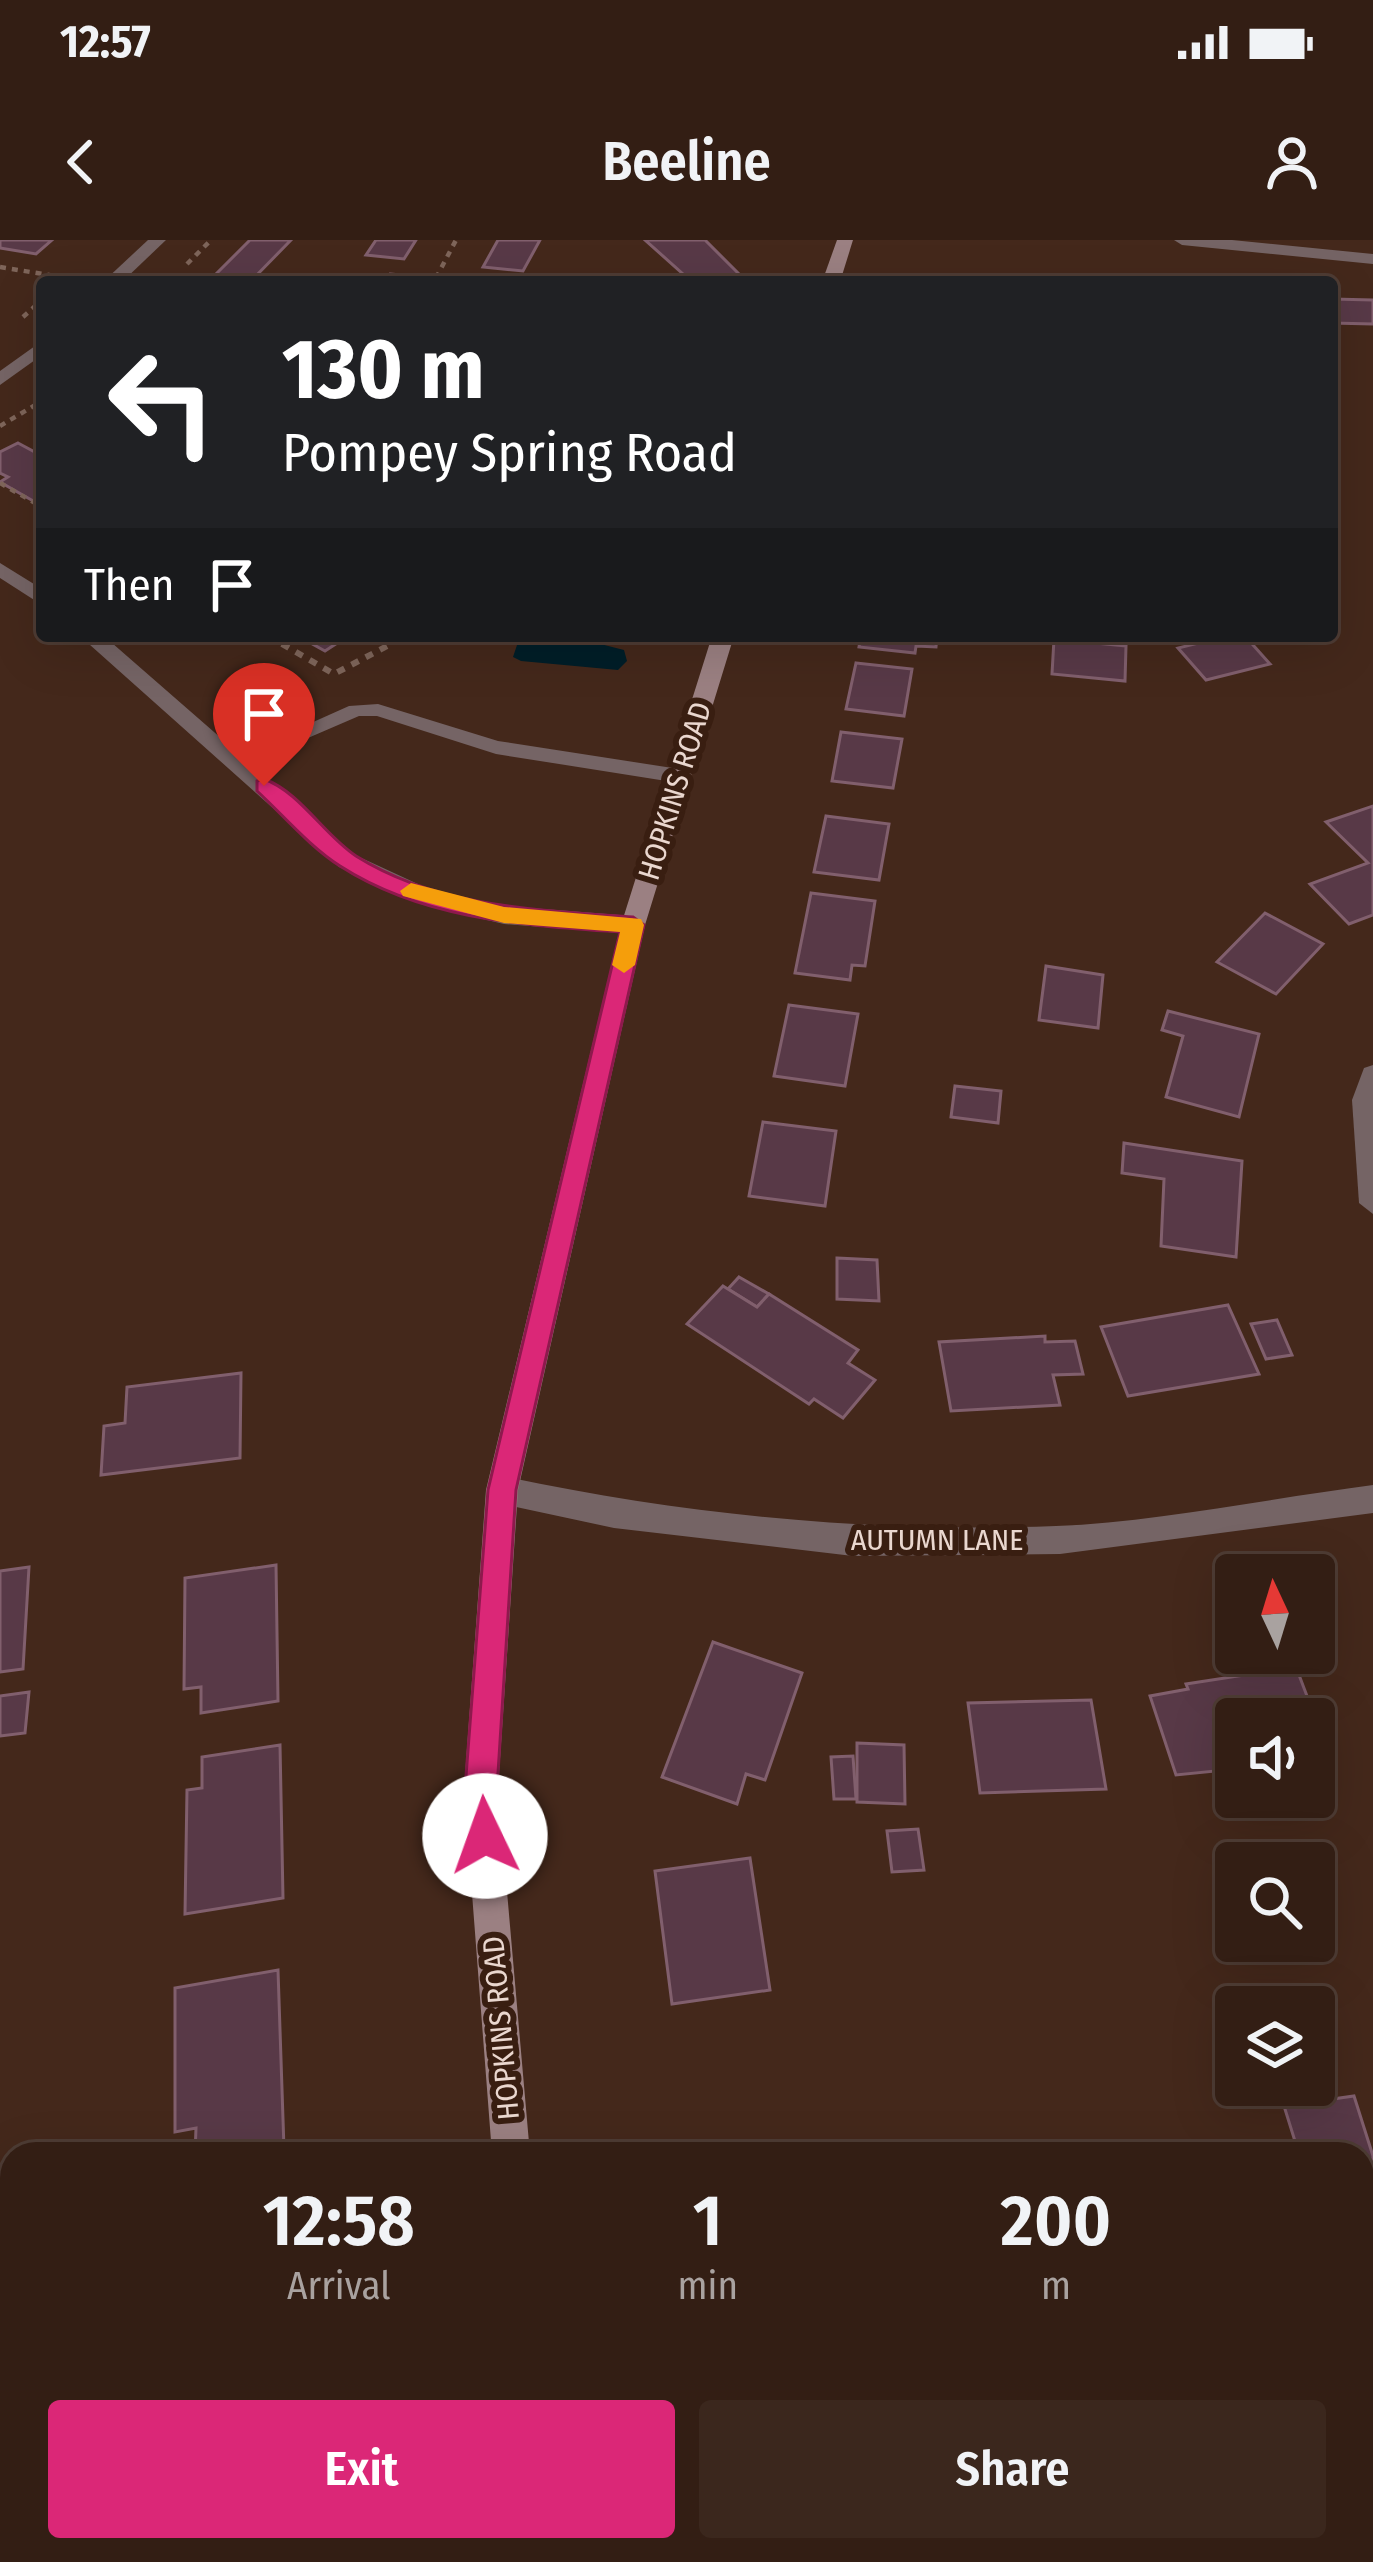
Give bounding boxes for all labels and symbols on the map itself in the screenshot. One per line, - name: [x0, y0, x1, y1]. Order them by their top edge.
- pin: [213, 663, 315, 786]
- street label: HOPKINS ROAD: [631, 698, 719, 884]
- street label: AUTUMN LANE: [851, 1522, 1023, 1558]
- north arrow: [1215, 1554, 1335, 1674]
- position arrow: [422, 1773, 548, 1899]
- street label: HOPKINS ROAD: [475, 1935, 527, 2121]

